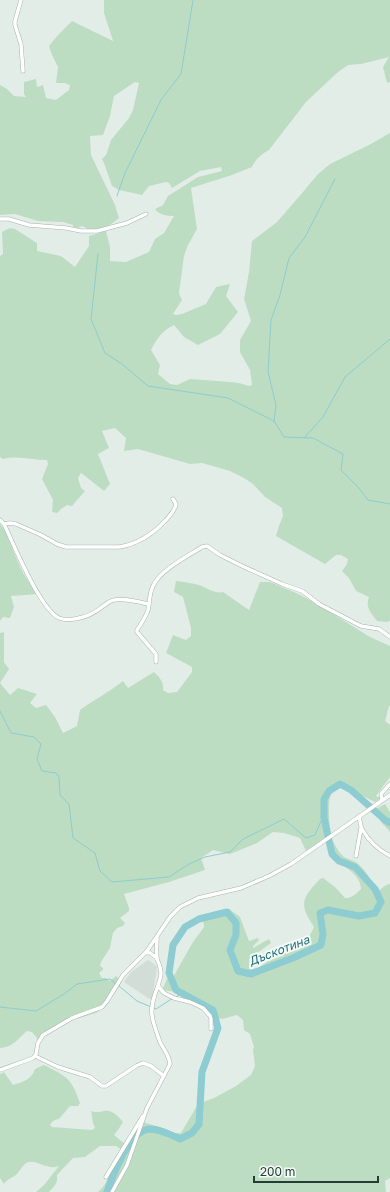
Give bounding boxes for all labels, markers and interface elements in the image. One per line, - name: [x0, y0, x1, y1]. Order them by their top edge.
- water label: Дъскотина: [246, 931, 312, 969]
- scale bar: [254, 1158, 378, 1184]
- text: 200 m: [260, 1164, 295, 1179]

